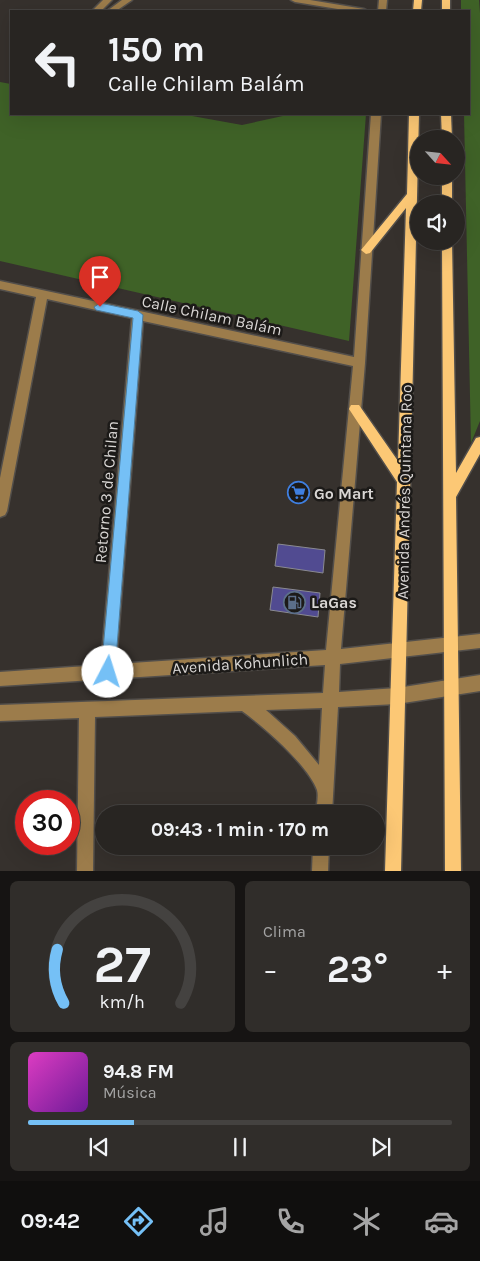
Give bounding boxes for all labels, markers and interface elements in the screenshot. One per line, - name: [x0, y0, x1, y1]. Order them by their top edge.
- text: 150 m: [108, 29, 205, 70]
- icon: left: [25, 30, 90, 95]
- text: Calle Chilam Balám: [108, 71, 304, 97]
- north arrow: [410, 130, 465, 185]
- map controls: [410, 130, 465, 250]
- button: sound: [410, 195, 465, 250]
- pin: [79, 256, 121, 307]
- icon: arrive: [86, 263, 114, 291]
- street label: Calle Chilam Balám: [140, 291, 284, 340]
- street label: Avenida Andrés Quintana Roo: [393, 384, 416, 600]
- street label: Retorno 3 de Chilan: [91, 420, 122, 564]
- supermarket icon: Go Mart: [286, 481, 310, 505]
- place label: Go Mart: [314, 484, 374, 503]
- fuel station icon: LaGas: [283, 590, 307, 614]
- place label: LaGas: [311, 593, 357, 612]
- position arrow: [81, 645, 133, 697]
- street label: Avenida Kohunlich: [171, 649, 309, 678]
- speed limit sign: 30: [15, 790, 80, 855]
- text: 09:43 · 1 min · 170 m: [151, 819, 329, 841]
- text: Clima: [263, 922, 306, 941]
- text: 27: [94, 934, 151, 995]
- text: 23°: [327, 947, 388, 992]
- text: −: [263, 953, 278, 986]
- text: +: [437, 953, 452, 986]
- text: km/h: [100, 992, 145, 1013]
- text: 94.8 FM: [103, 1061, 174, 1083]
- text: Música: [103, 1083, 156, 1102]
- icon: previous: [85, 1133, 113, 1161]
- icon: pause: [226, 1133, 254, 1161]
- icon: next: [367, 1133, 395, 1161]
- icon: directions: [121, 1204, 156, 1239]
- icon: music: [197, 1204, 232, 1239]
- icon: phone: [273, 1204, 308, 1239]
- icon: climate: [349, 1204, 384, 1239]
- icon: car: [424, 1204, 459, 1239]
- text: 09:42: [20, 1208, 80, 1234]

